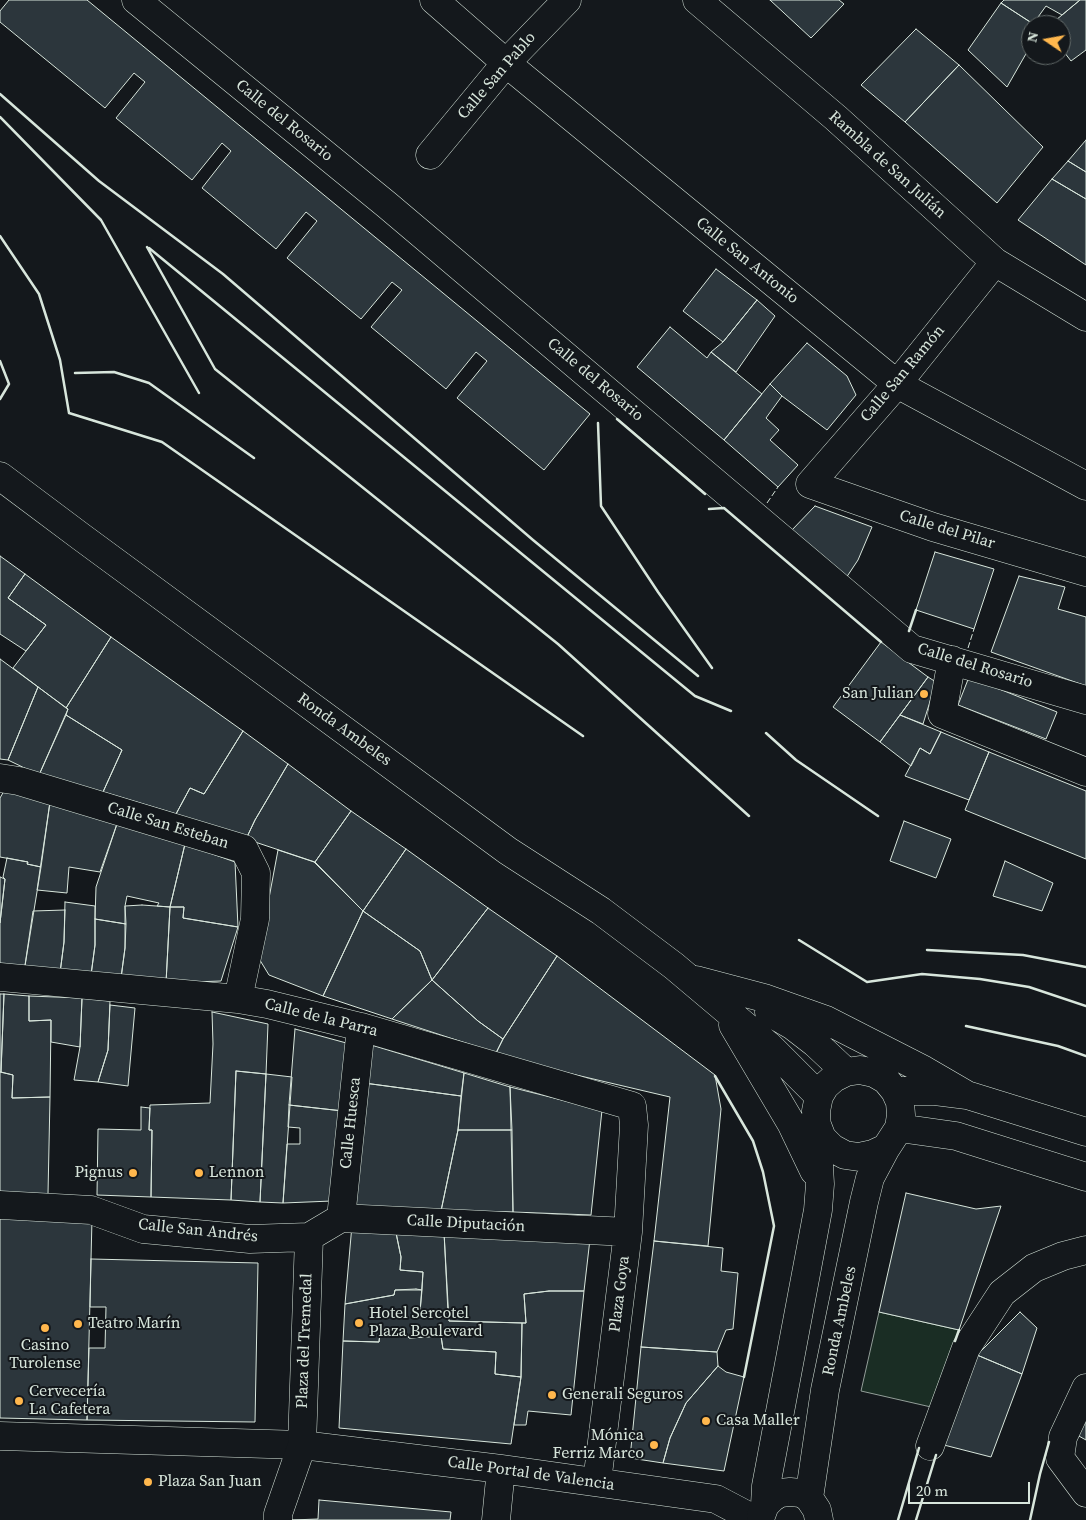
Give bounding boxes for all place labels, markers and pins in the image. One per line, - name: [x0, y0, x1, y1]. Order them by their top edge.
- place label: San Julian: [842, 684, 914, 704]
- marker: San Julian: [918, 688, 930, 700]
- place label: Pignus: [74, 1163, 123, 1183]
- place label: Lennon: [209, 1163, 265, 1183]
- marker: Pignus: [127, 1167, 139, 1179]
- marker: Lennon: [193, 1167, 205, 1179]
- place label: Hotel Sercotel Plaza Boulevard: [369, 1304, 483, 1342]
- place label: Teatro Marín: [88, 1314, 180, 1334]
- marker: Hotel Sercotel Plaza Boulevard: [353, 1317, 365, 1329]
- marker: Teatro Marín: [72, 1318, 84, 1330]
- marker: Casino Turolense: [39, 1322, 51, 1334]
- place label: Casino Turolense: [9, 1336, 81, 1374]
- place label: Cervecería La Cafetera: [29, 1382, 110, 1420]
- place label: Generali Seguros: [562, 1385, 683, 1405]
- marker: Generali Seguros: [546, 1389, 558, 1401]
- marker: Cervecería La Cafetera: [13, 1395, 25, 1407]
- place label: Casa Maller: [716, 1411, 800, 1431]
- marker: Casa Maller: [700, 1415, 712, 1427]
- place label: Mónica Ferriz Marco: [553, 1426, 644, 1464]
- marker: Mónica Ferriz Marco: [648, 1439, 660, 1451]
- place label: Plaza San Juan: [158, 1472, 262, 1492]
- marker: Plaza San Juan: [142, 1476, 154, 1488]

